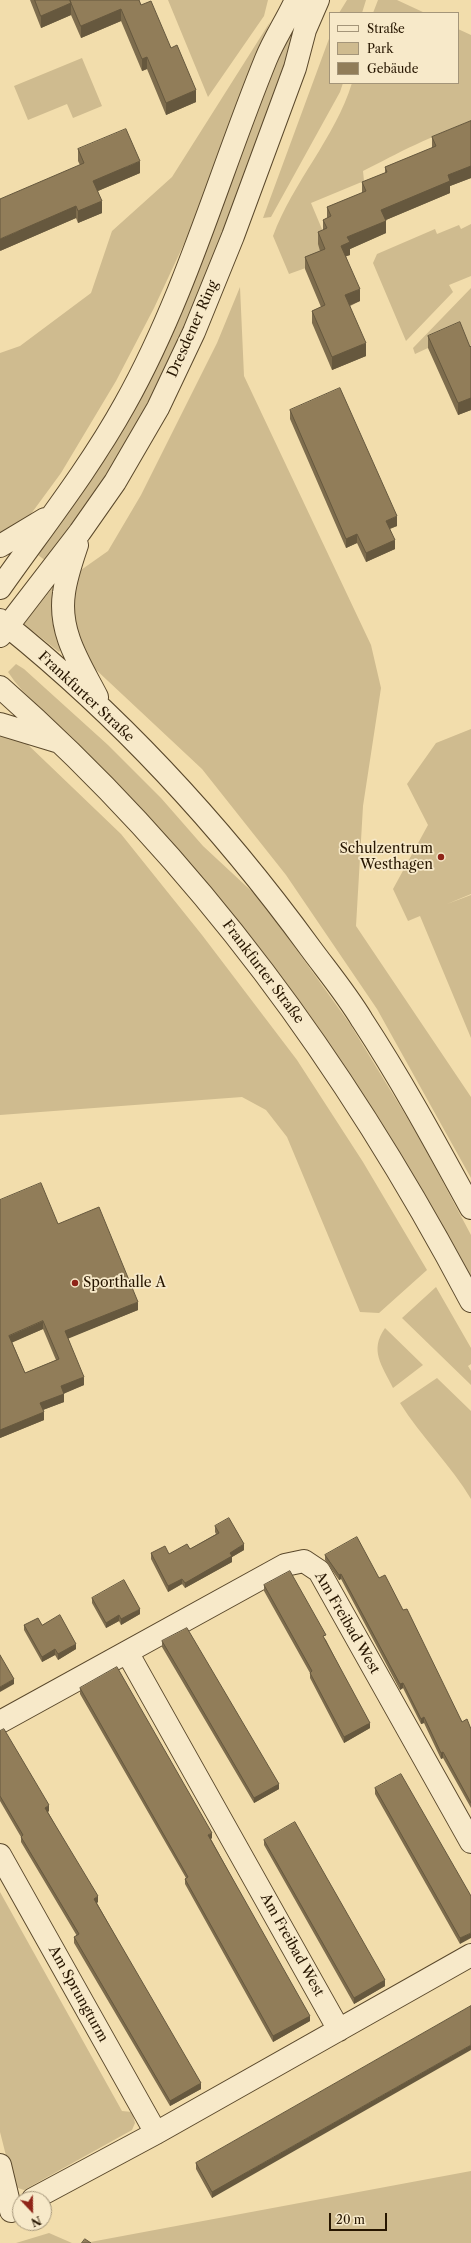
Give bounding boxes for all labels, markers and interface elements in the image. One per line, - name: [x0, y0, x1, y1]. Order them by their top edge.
- legend: [329, 12, 459, 84]
- text: Straße: [367, 21, 405, 36]
- text: Park: [367, 41, 393, 56]
- text: Gebäude: [367, 61, 418, 76]
- street label: Dresdener Ring: [164, 278, 222, 380]
- street label: Frankfurter Straße: [35, 648, 137, 746]
- place label: Schulzentrum Westhagen: [339, 841, 433, 874]
- marker: Schulzentrum Westhagen: [436, 852, 446, 862]
- street label: Frankfurter Straße: [219, 917, 307, 1027]
- place label: Sporthalle A: [83, 1275, 166, 1291]
- marker: Sporthalle A: [70, 1278, 80, 1288]
- street label: Am Freibad West: [311, 1569, 383, 1677]
- street label: Am Freibad West: [257, 1891, 327, 1999]
- street label: Am Sprungturm: [45, 1943, 111, 2045]
- north arrow: [12, 2191, 52, 2231]
- scale bar: [331, 2205, 389, 2231]
- text: 20 m: [336, 2212, 365, 2227]
- text: N: [29, 2213, 43, 2229]

